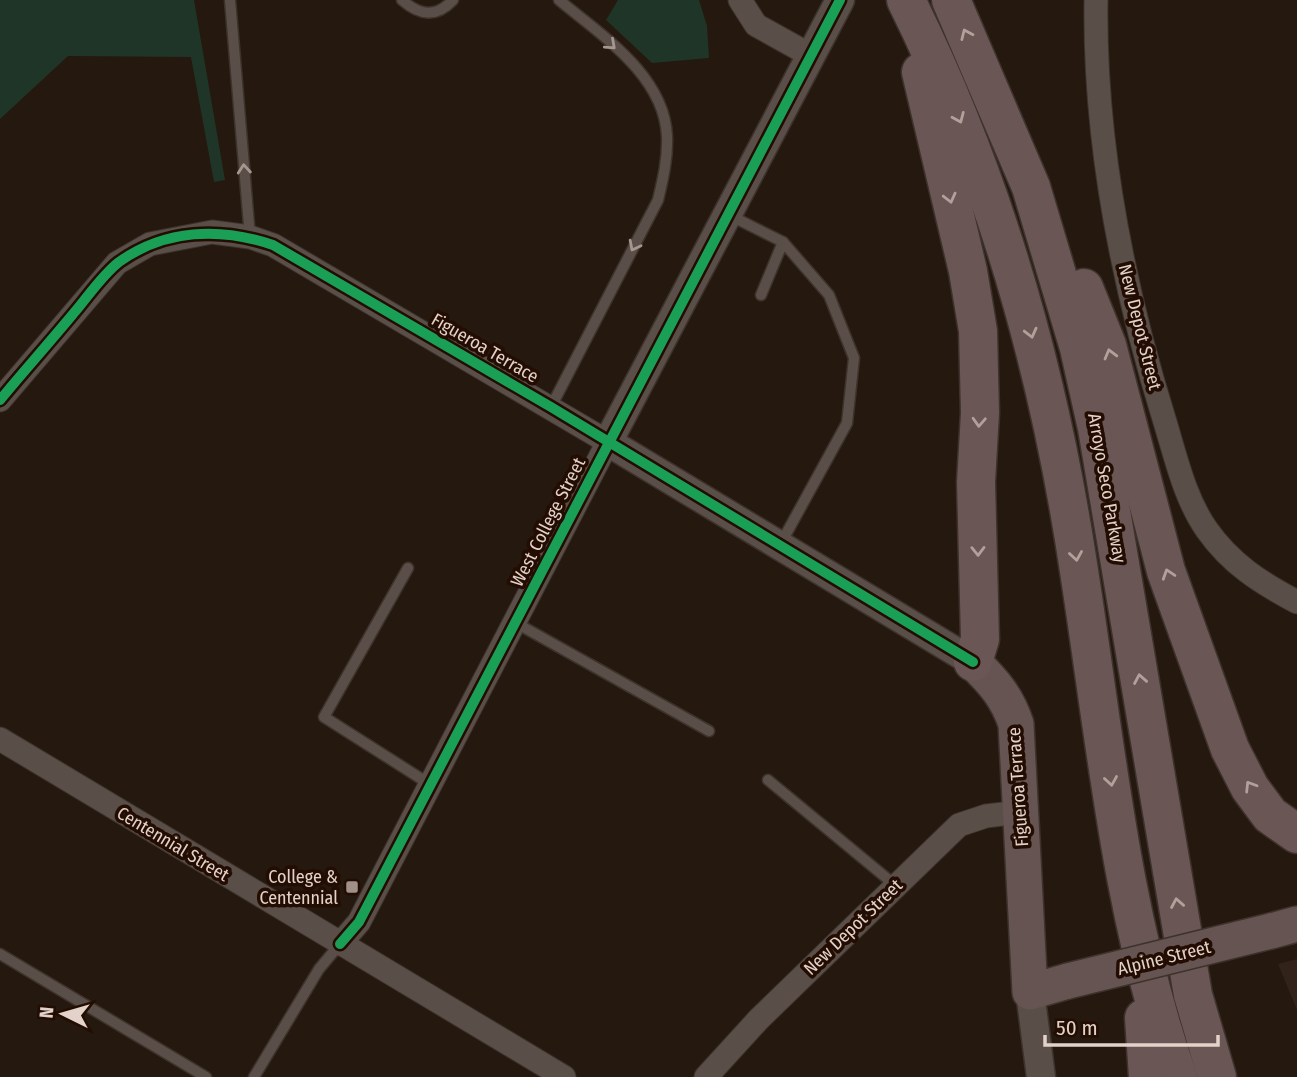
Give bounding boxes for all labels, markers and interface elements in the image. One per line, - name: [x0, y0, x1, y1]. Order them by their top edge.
- one-way arrow: [960, 29, 974, 41]
- one-way arrow: [603, 37, 616, 49]
- one-way arrow: [951, 111, 965, 123]
- one-way arrow: [237, 164, 252, 175]
- one-way arrow: [942, 191, 956, 203]
- one-way arrow: [629, 239, 643, 251]
- street label: New Depot Street: [1114, 262, 1166, 392]
- street label: Figueroa Terrace: [428, 309, 542, 388]
- one-way arrow: [1023, 327, 1038, 339]
- one-way arrow: [1104, 349, 1118, 361]
- street label: Arroyo Seco Parkway: [1083, 411, 1131, 565]
- one-way arrow: [972, 417, 987, 428]
- street label: West College Street: [506, 454, 590, 590]
- one-way arrow: [970, 545, 985, 556]
- one-way arrow: [1068, 550, 1083, 562]
- one-way arrow: [1162, 569, 1176, 581]
- one-way arrow: [1133, 673, 1148, 685]
- street label: Figueroa Terrace: [1003, 726, 1033, 848]
- one-way arrow: [1103, 775, 1118, 787]
- one-way arrow: [1245, 781, 1258, 794]
- street label: Centennial Street: [113, 802, 233, 886]
- place label: College & Centennial: [259, 866, 338, 909]
- street label: New Depot Street: [799, 874, 907, 980]
- marker: College & Centennial: [344, 879, 360, 895]
- one-way arrow: [1170, 897, 1185, 909]
- street label: Alpine Street: [1115, 936, 1213, 980]
- north arrow: [28, 979, 98, 1049]
- scale bar: [1045, 1004, 1218, 1048]
- text: N: [35, 1006, 59, 1019]
- text: 50 m: [1056, 1015, 1098, 1041]

